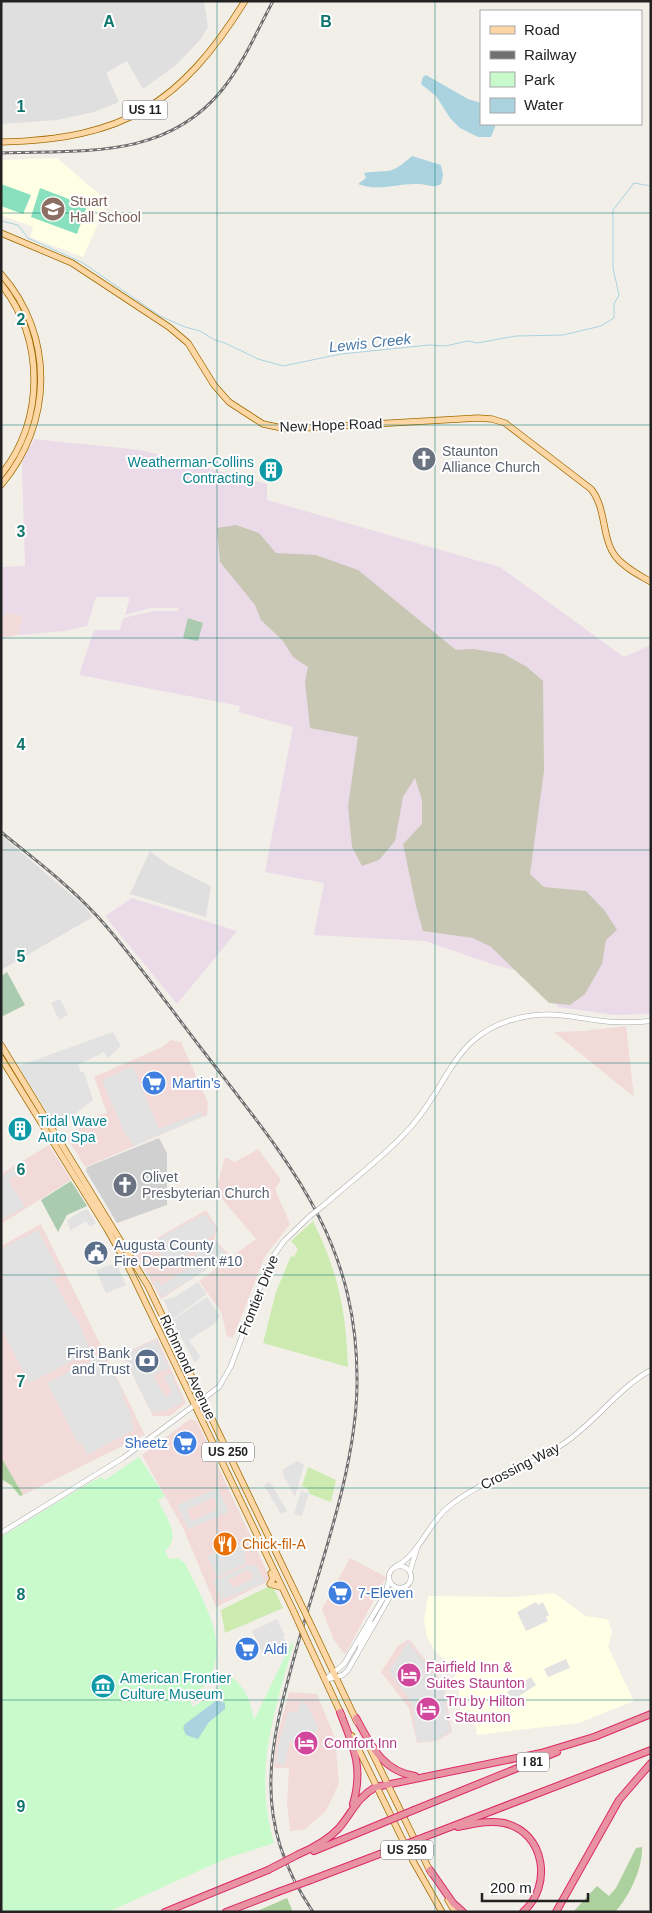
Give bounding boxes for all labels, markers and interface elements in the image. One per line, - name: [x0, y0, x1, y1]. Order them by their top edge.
- legend: [480, 10, 642, 125]
- text: A: [103, 13, 115, 30]
- text: B: [320, 13, 332, 30]
- text: Road: [524, 21, 560, 38]
- text: Railway: [524, 46, 577, 63]
- text: Park: [524, 71, 555, 88]
- text: Water: [524, 96, 563, 113]
- text: 1: [17, 98, 26, 115]
- road number: US 11: [122, 100, 168, 120]
- place label: Stuart Hall School: [70, 193, 141, 225]
- school or university icon: Stuart Hall School: [40, 196, 66, 222]
- text: 2: [17, 311, 26, 328]
- water label: Lewis Creek: [328, 330, 413, 355]
- street label: New Hope Road: [279, 415, 383, 435]
- place label: Staunton Alliance Church: [442, 443, 540, 475]
- church icon: Staunton Alliance Church: [411, 446, 437, 472]
- place label: Weatherman-Collins Contracting: [127, 454, 254, 486]
- building icon: Weatherman-Collins Contracting: [258, 457, 284, 483]
- text: 3: [17, 523, 26, 540]
- text: 4: [17, 736, 26, 753]
- text: 5: [17, 948, 26, 965]
- supermarket icon: Martin's: [141, 1070, 167, 1096]
- place label: Martin's: [172, 1075, 221, 1091]
- place label: Tidal Wave Auto Spa: [38, 1113, 107, 1145]
- building icon: Tidal Wave Auto Spa: [7, 1116, 33, 1142]
- text: 6: [17, 1161, 26, 1178]
- place label: Olivet Presbyterian Church: [142, 1169, 270, 1201]
- church icon: Olivet Presbyterian Church: [112, 1172, 138, 1198]
- place label: Augusta County Fire Department #10: [114, 1237, 243, 1269]
- public building icon: Augusta County Fire Department #10: [83, 1240, 109, 1266]
- street label: Frontier Drive: [235, 1252, 281, 1337]
- street label: Richmond Avenue: [157, 1312, 219, 1422]
- place label: First Bank and Trust: [67, 1345, 131, 1377]
- bank icon: First Bank and Trust: [134, 1348, 160, 1374]
- text: 7: [17, 1373, 26, 1390]
- supermarket icon: Sheetz: [172, 1430, 198, 1456]
- place label: Sheetz: [124, 1435, 168, 1451]
- street label: Crossing Way: [478, 1439, 562, 1493]
- road number: US 250: [202, 1442, 254, 1461]
- restaurant icon: Chick-fil-A: [212, 1531, 238, 1557]
- place label: Chick-fil-A: [242, 1536, 306, 1552]
- supermarket icon: 7-Eleven: [327, 1580, 353, 1606]
- place label: 7-Eleven: [358, 1585, 413, 1601]
- text: 8: [17, 1586, 26, 1603]
- supermarket icon: Aldi: [234, 1636, 260, 1662]
- place label: Aldi: [264, 1641, 287, 1657]
- place label: Fairfield Inn & Suites Staunton: [426, 1659, 525, 1691]
- hotel icon: Fairfield Inn & Suites Staunton: [396, 1662, 422, 1688]
- place label: American Frontier Culture Museum: [120, 1670, 232, 1702]
- museum icon: American Frontier Culture Museum: [90, 1673, 116, 1699]
- place label: Tru by Hilton - Staunton: [446, 1693, 525, 1725]
- hotel icon: Tru by Hilton - Staunton: [415, 1696, 441, 1722]
- hotel icon: Comfort Inn: [293, 1730, 319, 1756]
- place label: Comfort Inn: [324, 1735, 397, 1751]
- road number: I 81: [517, 1752, 549, 1771]
- text: 9: [17, 1798, 26, 1815]
- road number: US 250: [381, 1840, 433, 1860]
- scale bar: [482, 1870, 588, 1902]
- text: 200 m: [490, 1879, 532, 1896]

